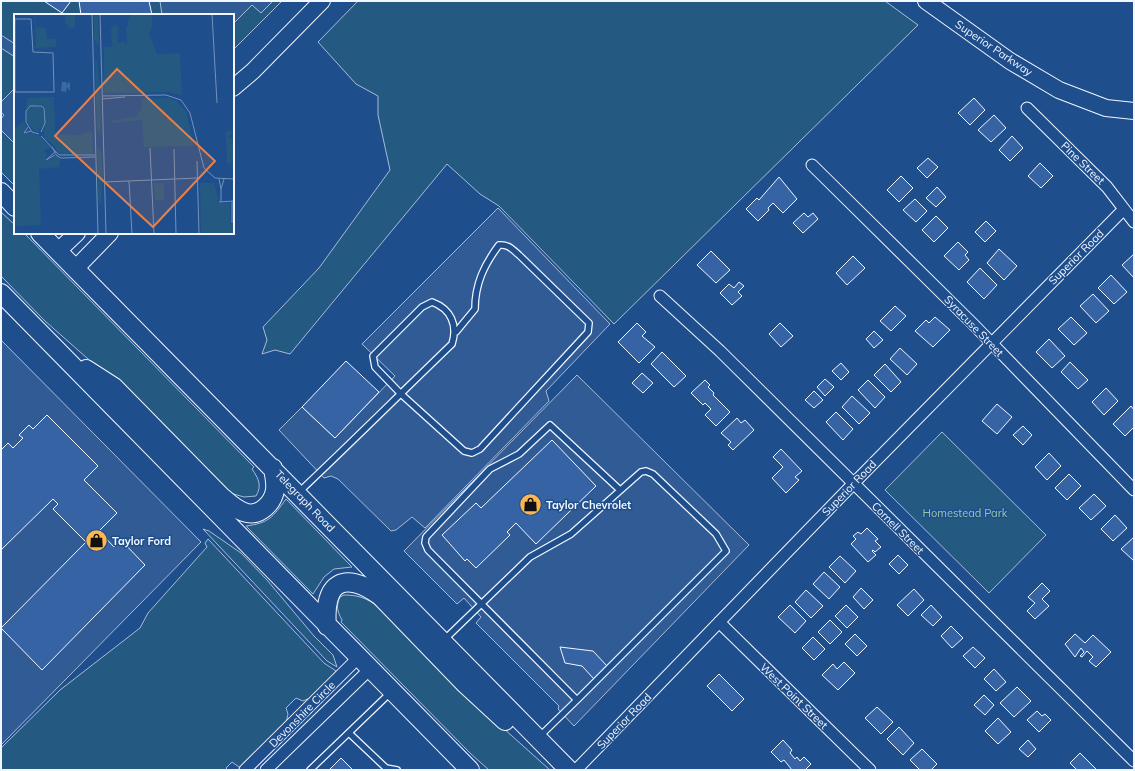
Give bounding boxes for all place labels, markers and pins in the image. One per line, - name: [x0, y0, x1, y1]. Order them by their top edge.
- shop icon: Taylor Chevrolet: [517, 492, 543, 518]
- place label: Taylor Chevrolet: [546, 498, 631, 512]
- shop icon: Taylor Ford: [84, 528, 110, 554]
- place label: Taylor Ford: [112, 534, 171, 548]

